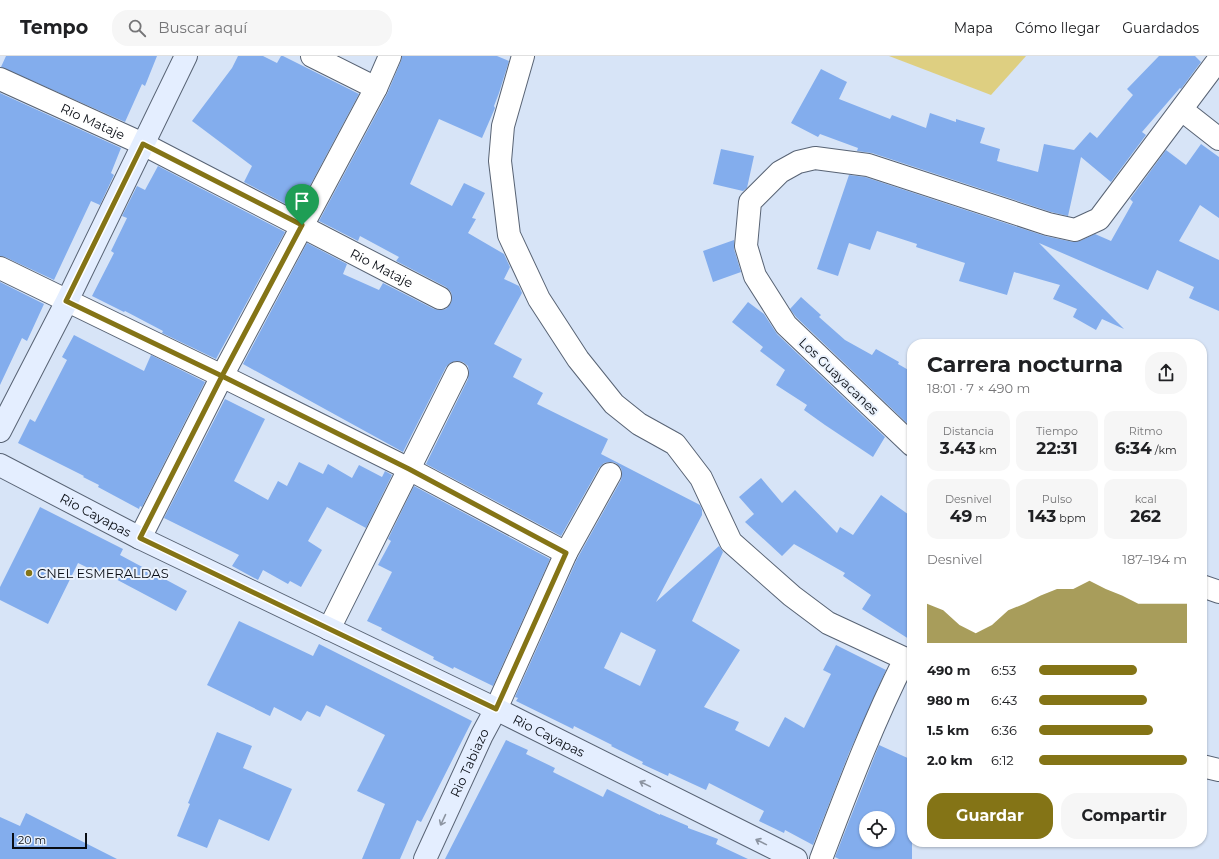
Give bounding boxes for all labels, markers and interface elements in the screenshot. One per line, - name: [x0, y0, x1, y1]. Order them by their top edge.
- search box: [112, 10, 392, 46]
- text: Tempo: [20, 16, 88, 39]
- icon: search: [126, 17, 148, 39]
- text: Buscar aquí: [158, 18, 247, 37]
- text: Mapa: [954, 19, 993, 37]
- text: Cómo llegar: [1015, 19, 1100, 37]
- text: Guardados: [1122, 19, 1199, 37]
- street label: Rio Mataje: [58, 100, 128, 143]
- pin: [285, 184, 319, 225]
- icon: arrive: [291, 190, 313, 212]
- street label: Rio Mataje: [348, 245, 416, 291]
- street label: Los Guayacanes: [796, 334, 882, 418]
- text: Carrera nocturna: [927, 351, 1123, 378]
- button: share: [1145, 352, 1187, 394]
- text: 18:01 · 7 × 490 m: [927, 380, 1030, 396]
- text: Distancia: [943, 424, 994, 438]
- text: Tiempo: [1036, 424, 1078, 438]
- text: Ritmo: [1129, 424, 1163, 438]
- text: 3.43: [940, 438, 976, 458]
- text: 22:31: [1036, 438, 1078, 458]
- text: 6:34: [1115, 438, 1152, 458]
- text: km: [976, 443, 997, 457]
- text: /km: [1152, 443, 1177, 457]
- street label: Rio Cayapas: [57, 490, 134, 540]
- text: Desnivel: [945, 492, 992, 506]
- text: Pulso: [1042, 492, 1072, 506]
- text: kcal: [1135, 492, 1157, 506]
- text: 49: [950, 506, 972, 526]
- text: 143: [1028, 506, 1056, 526]
- text: 262: [1130, 506, 1161, 526]
- text: m: [972, 511, 987, 525]
- text: bpm: [1056, 511, 1086, 525]
- text: Desnivel: [927, 551, 982, 567]
- text: 187–194 m: [1122, 551, 1187, 567]
- place label: CNEL ESMERALDAS: [37, 565, 169, 581]
- marker: CNEL ESMERALDAS: [24, 568, 34, 578]
- text: 490 m: [927, 662, 970, 678]
- text: 6:53: [991, 662, 1016, 678]
- text: 980 m: [927, 692, 970, 708]
- text: 6:43: [991, 692, 1017, 708]
- street label: Rio Cayapas: [510, 711, 588, 760]
- text: 1.5 km: [927, 722, 969, 738]
- text: 6:36: [991, 722, 1017, 738]
- street label: Rio Tabiazo: [447, 725, 492, 800]
- text: 2.0 km: [927, 752, 973, 768]
- text: 6:12: [991, 752, 1014, 768]
- one-way arrow: [639, 780, 651, 787]
- button: Guardar: [927, 793, 1053, 839]
- button: Compartir: [1061, 793, 1187, 839]
- map controls: [859, 811, 895, 847]
- button: locate: [859, 811, 895, 847]
- one-way arrow: [439, 814, 446, 826]
- scale bar: [12, 831, 87, 850]
- text: 20 m: [18, 833, 46, 847]
- one-way arrow: [756, 838, 768, 845]

